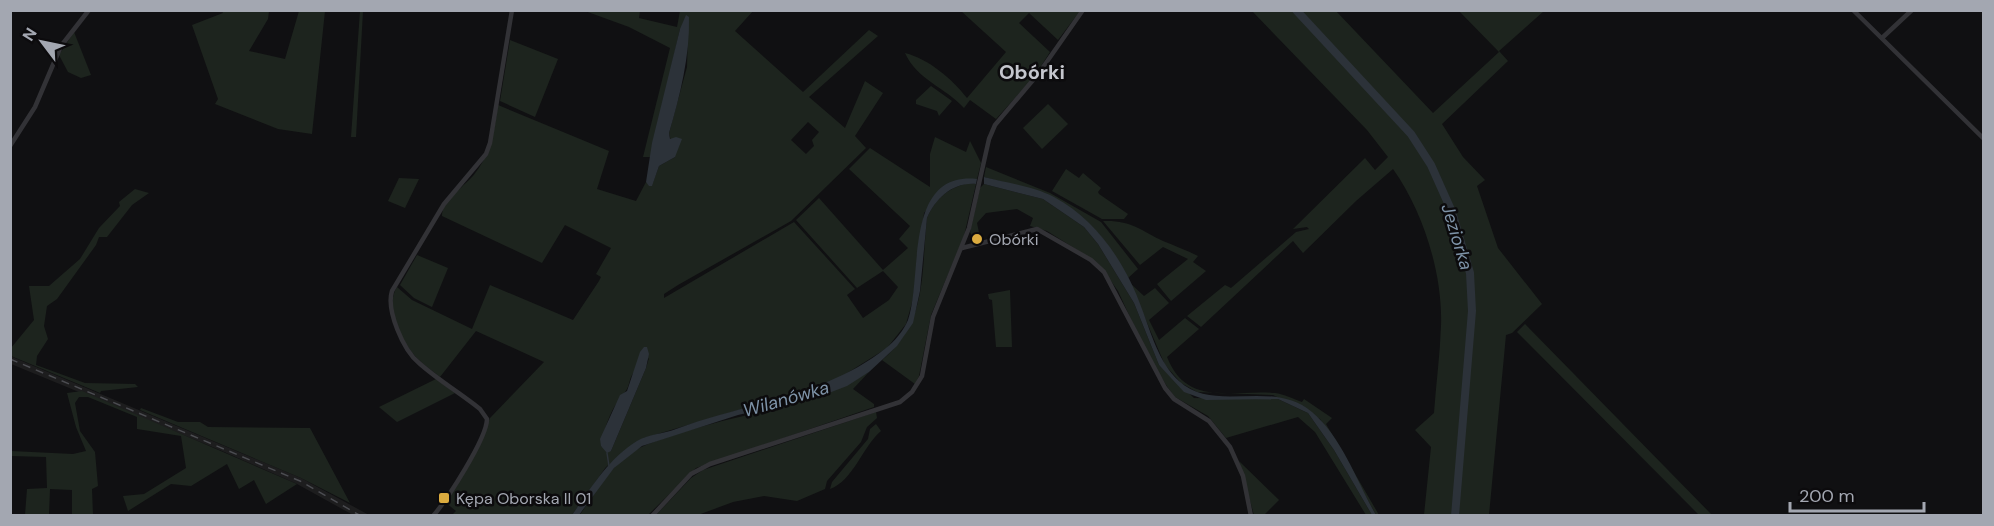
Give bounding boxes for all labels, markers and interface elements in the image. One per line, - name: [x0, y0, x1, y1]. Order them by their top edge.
- north arrow: [12, 12, 72, 72]
- text: N: [18, 24, 42, 45]
- district label: Obórki: [999, 59, 1065, 85]
- water label: Jeziorka: [1436, 201, 1478, 273]
- place label: Obórki: [989, 229, 1039, 250]
- marker: Obórki: [970, 232, 984, 246]
- water label: Wilanówka: [740, 375, 832, 423]
- scale bar: [1790, 475, 1924, 513]
- text: 200 m: [1799, 484, 1855, 508]
- place label: Kępa Oborska II 01: [456, 488, 591, 509]
- marker: Kępa Oborska II 01: [437, 491, 451, 505]

